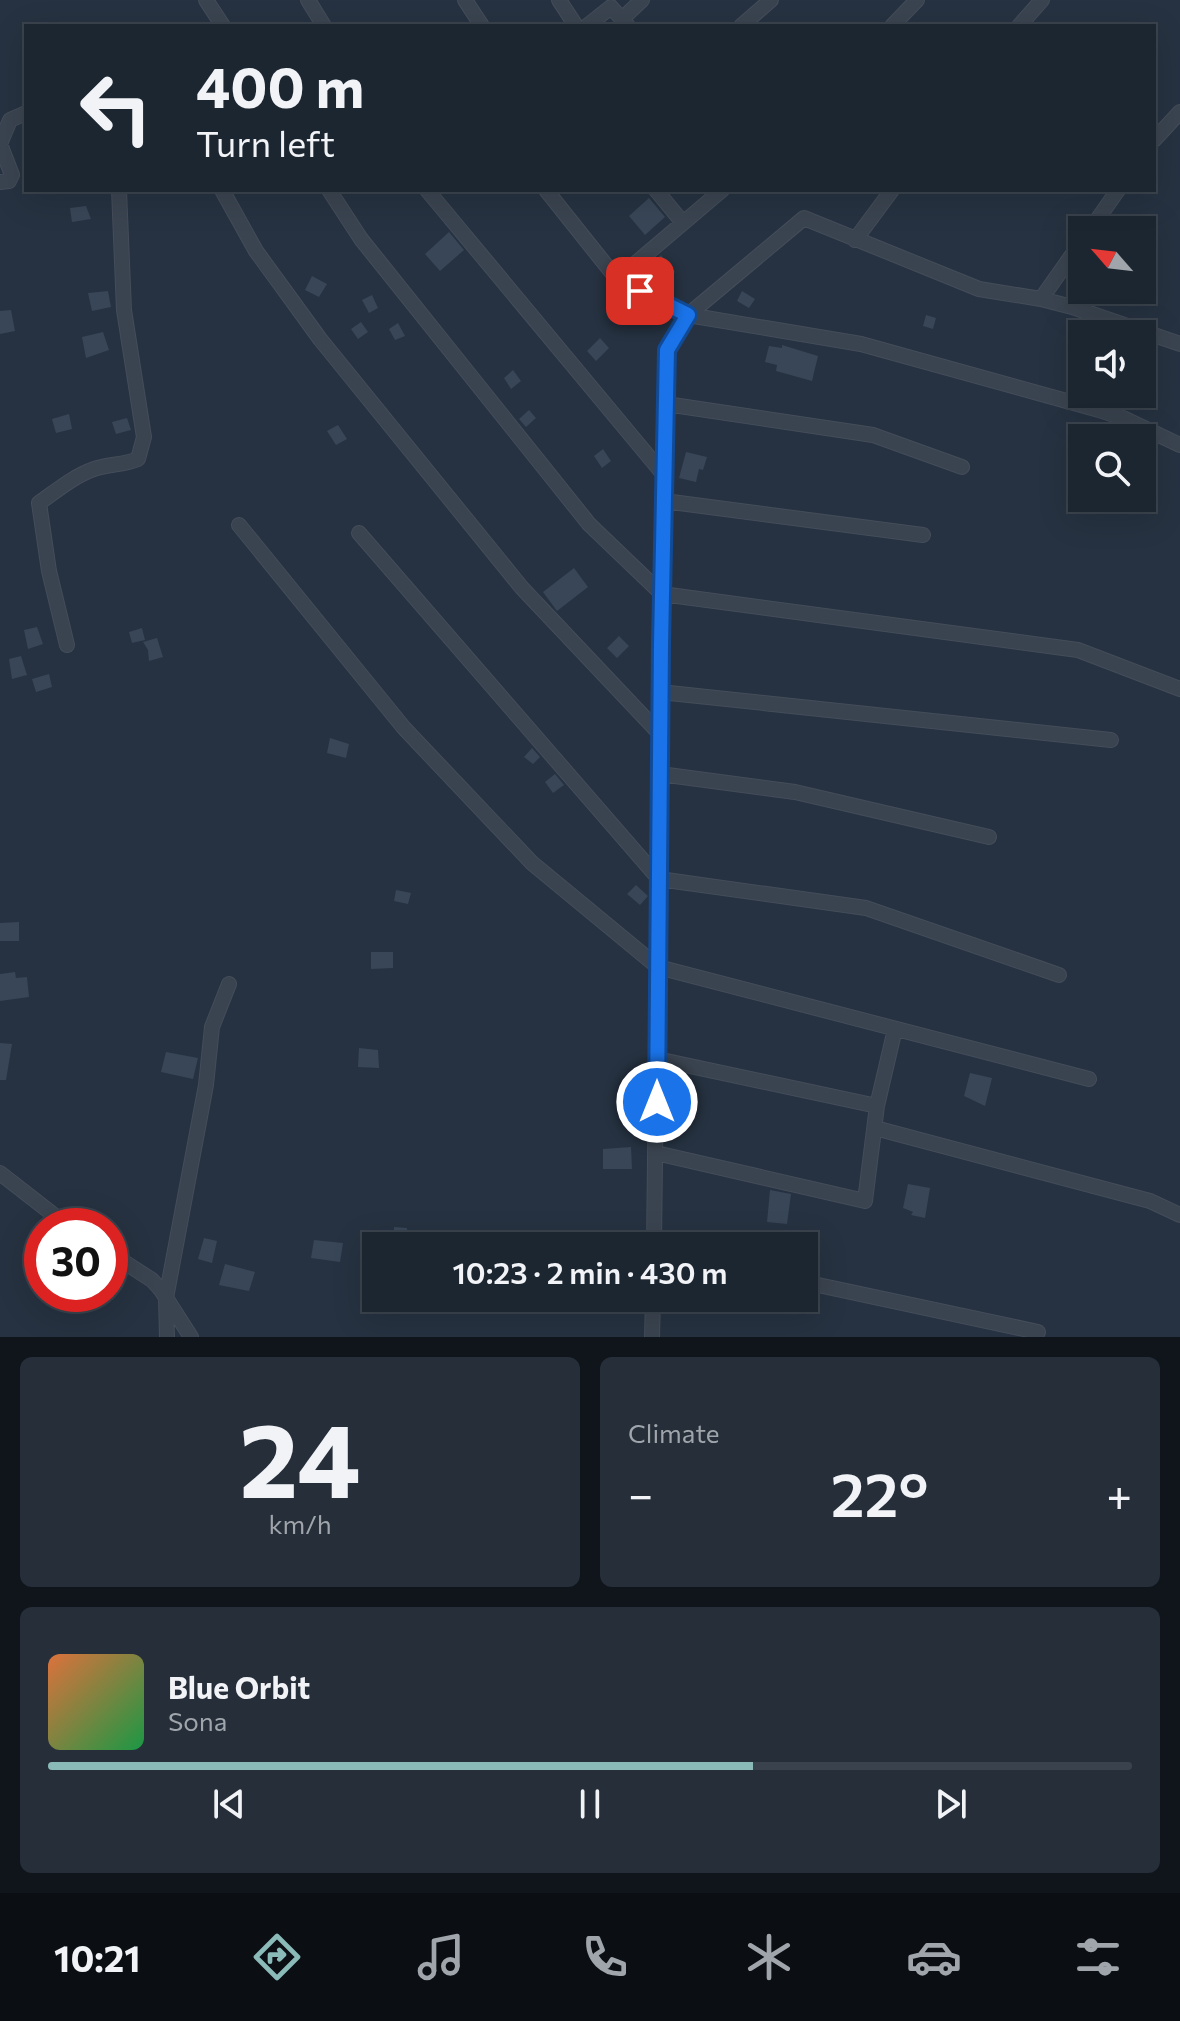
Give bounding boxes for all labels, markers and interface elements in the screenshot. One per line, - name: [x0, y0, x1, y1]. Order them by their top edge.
- text: 400 m: [196, 51, 364, 120]
- icon: left: [64, 56, 168, 160]
- text: Turn left: [196, 120, 335, 164]
- north arrow: [1068, 216, 1156, 304]
- map controls: [1068, 216, 1156, 512]
- pin: [606, 257, 674, 325]
- icon: arrive: [618, 269, 662, 313]
- button: sound: [1068, 320, 1156, 408]
- button: search: [1068, 424, 1156, 512]
- position arrow: [615, 1060, 699, 1144]
- speed limit sign: 30: [24, 1208, 128, 1312]
- text: 10:23 · 2 min · 430 m: [453, 1253, 727, 1290]
- text: 24: [239, 1392, 361, 1519]
- text: Climate: [628, 1417, 720, 1448]
- text: 22°: [831, 1456, 928, 1529]
- text: −: [628, 1466, 653, 1520]
- text: +: [1106, 1466, 1132, 1520]
- text: km/h: [268, 1508, 332, 1539]
- text: Blue Orbit: [168, 1668, 310, 1705]
- text: Sona: [168, 1705, 227, 1736]
- icon: previous: [207, 1782, 251, 1826]
- icon: pause: [568, 1782, 612, 1826]
- icon: next: [929, 1782, 973, 1826]
- icon: directions: [249, 1929, 305, 1985]
- icon: music: [413, 1929, 469, 1985]
- icon: phone: [577, 1929, 633, 1985]
- icon: climate: [741, 1929, 797, 1985]
- icon: car: [906, 1929, 962, 1985]
- icon: filters: [1070, 1929, 1126, 1985]
- text: 10:21: [54, 1935, 141, 1979]

